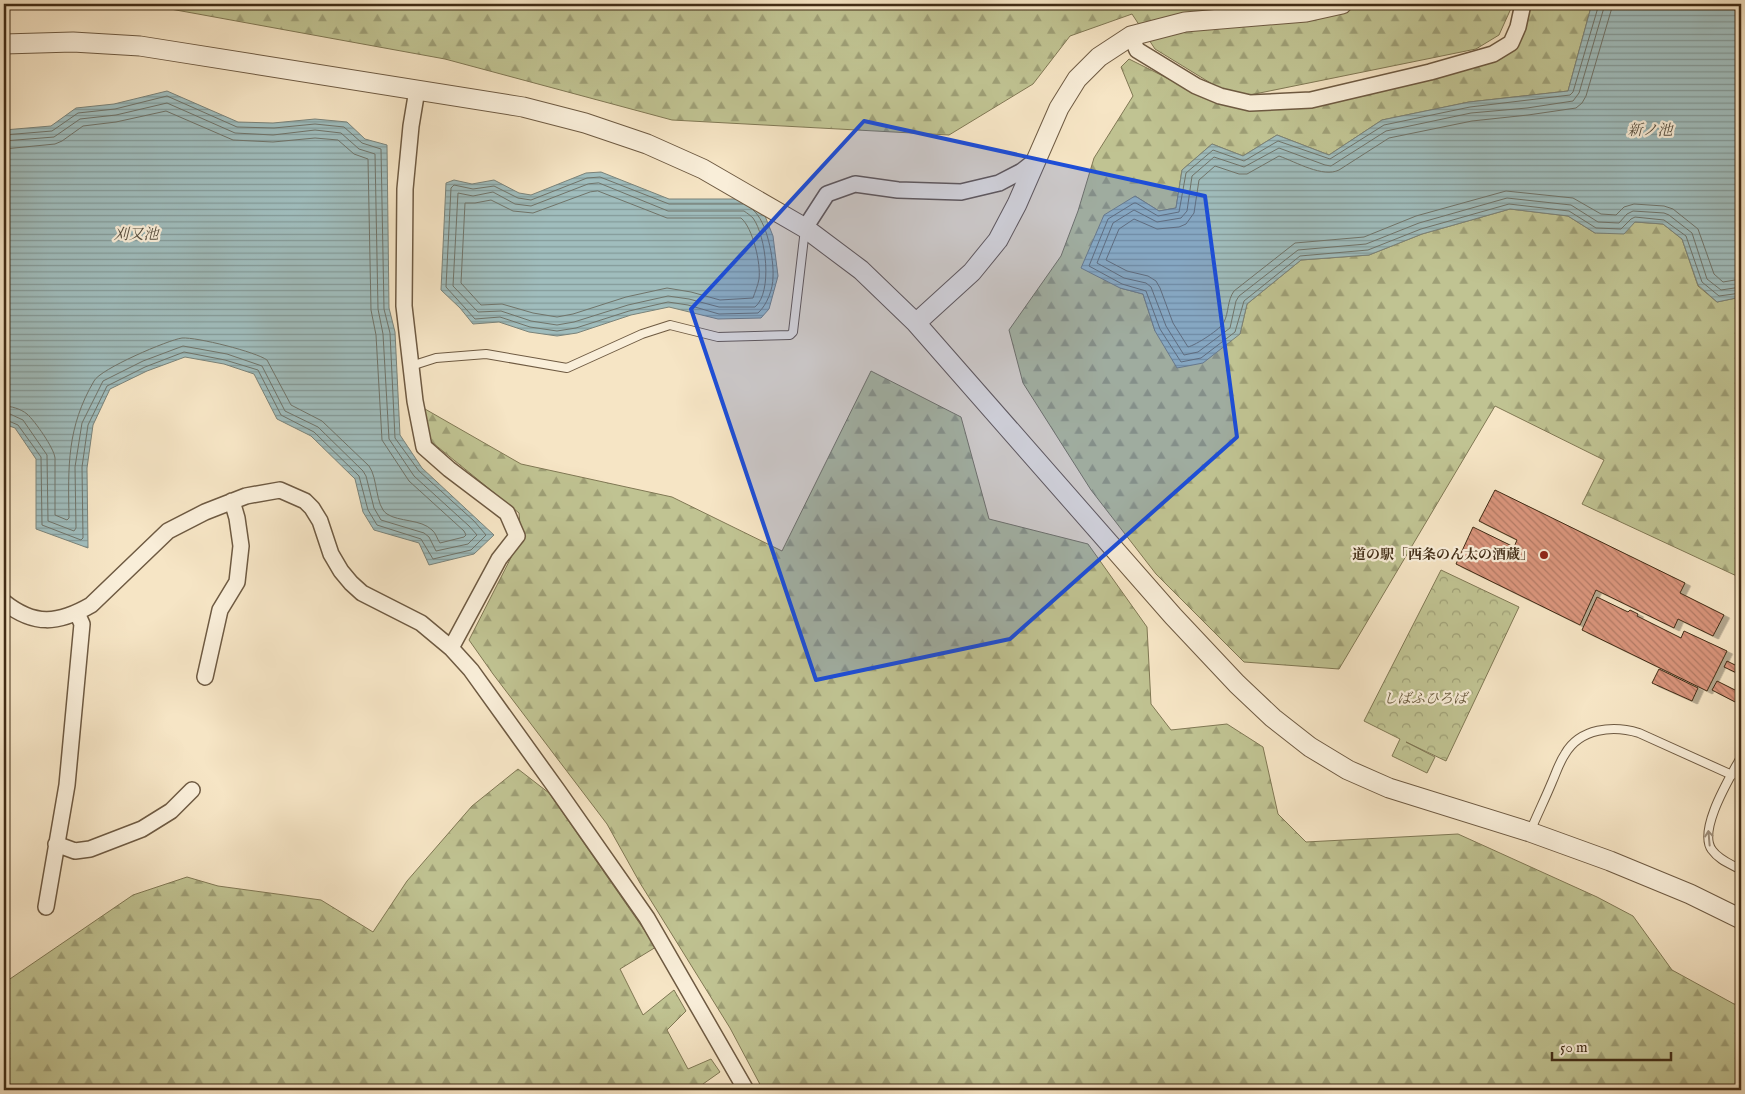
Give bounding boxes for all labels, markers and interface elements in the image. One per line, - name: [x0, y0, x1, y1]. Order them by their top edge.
- water label: 新ノ池: [1627, 121, 1674, 140]
- water label: 刈又池: [113, 225, 160, 244]
- place label: 道の駅「西条のん太の酒蔵」: [1352, 546, 1534, 564]
- marker: 道の駅「西条のん太の酒蔵」: [1538, 549, 1550, 561]
- park label: しばふひろば: [1383, 690, 1470, 708]
- one-way arrow: [1705, 830, 1714, 846]
- scale bar: [1552, 1029, 1671, 1061]
- text: 50 m: [1560, 1038, 1588, 1057]

